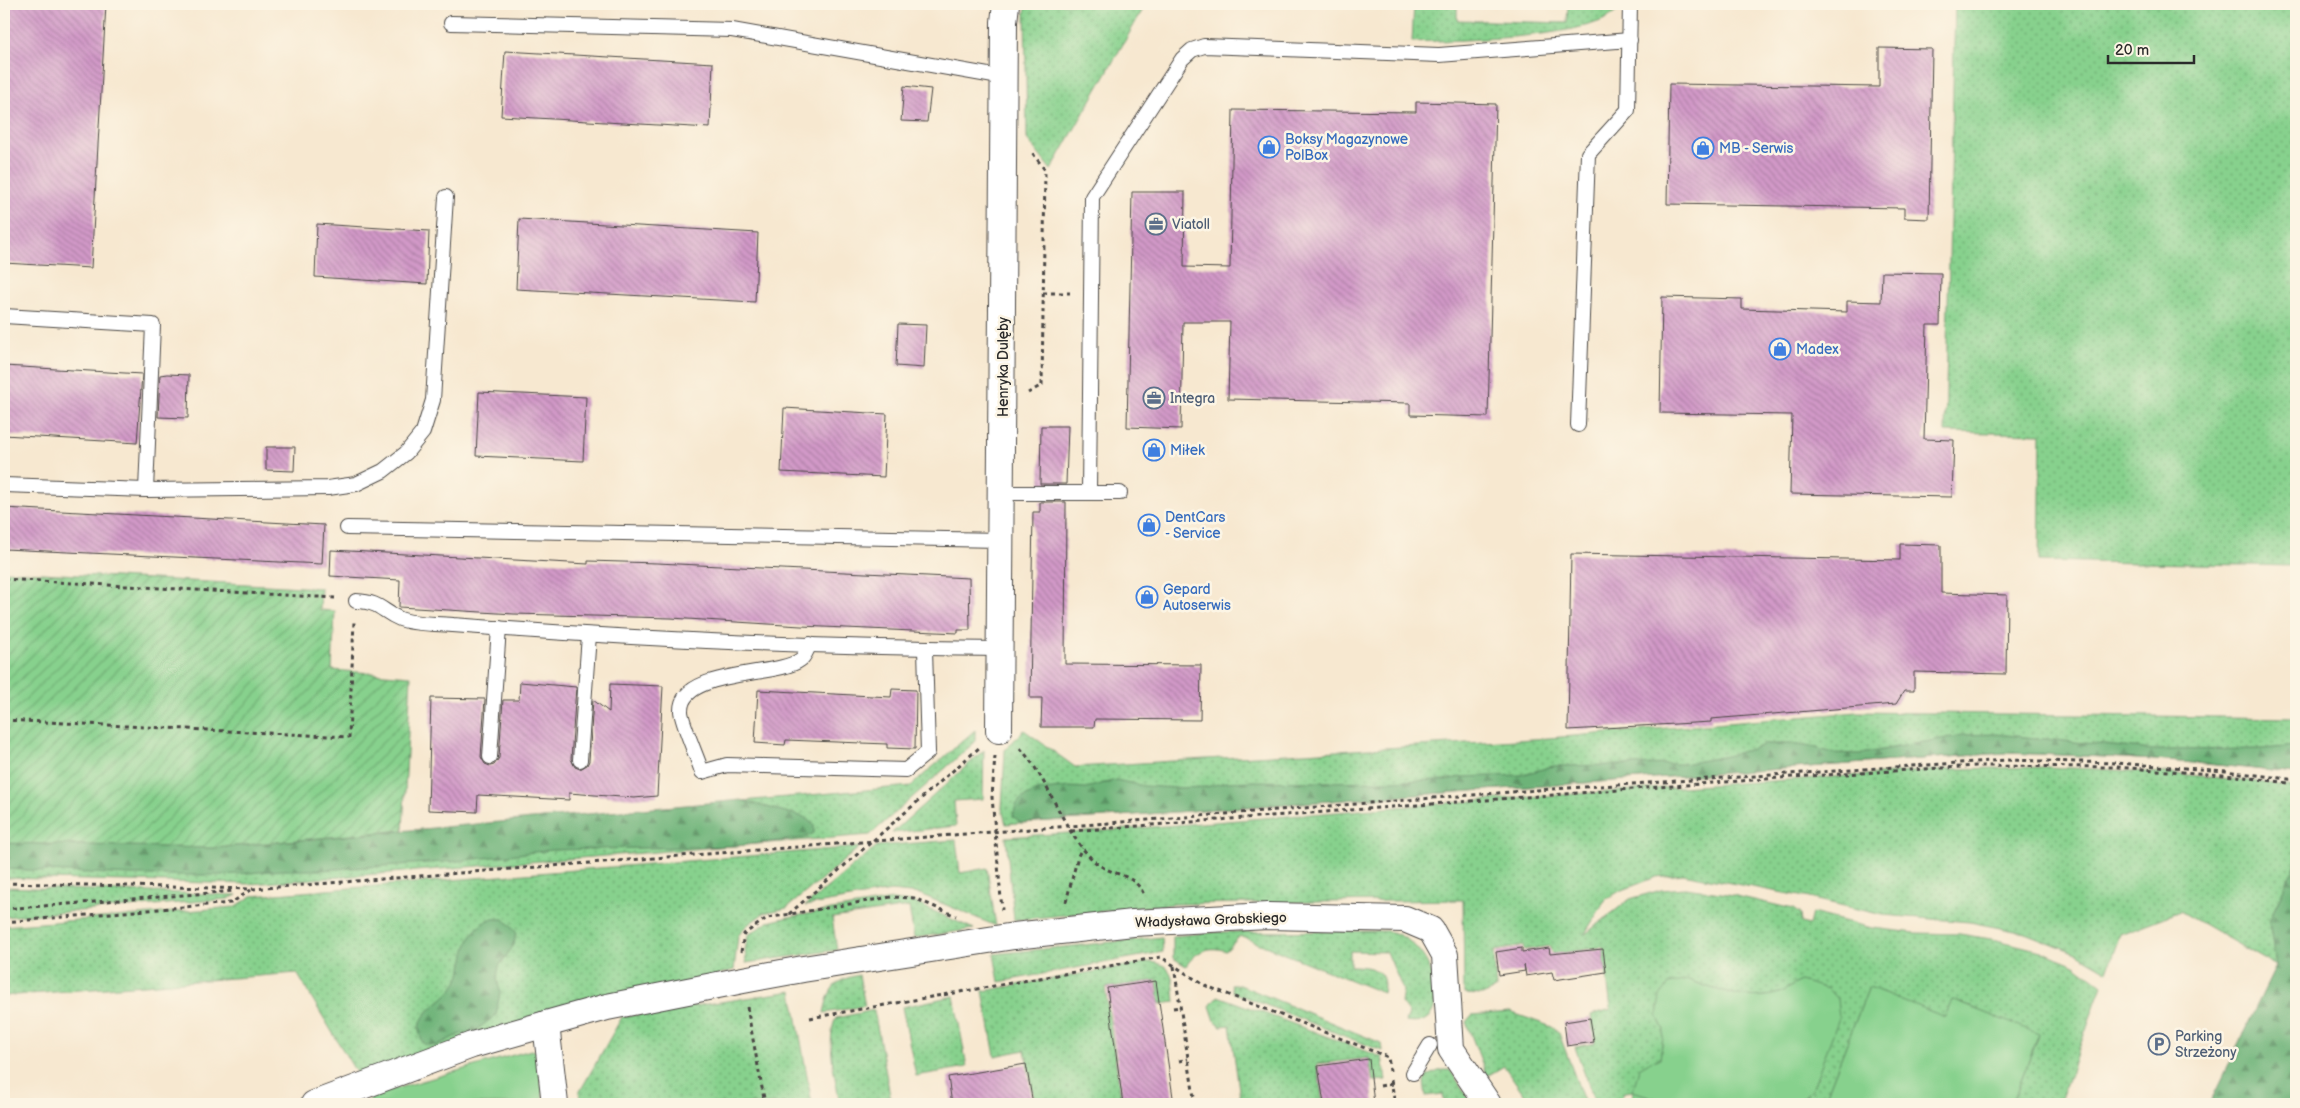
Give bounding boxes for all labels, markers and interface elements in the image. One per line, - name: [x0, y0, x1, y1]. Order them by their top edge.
- scale bar: [2108, 32, 2194, 64]
- text: 20 m: [2115, 41, 2149, 60]
- place label: Boksy Magazynowe PolBox: [1285, 131, 1408, 164]
- shop icon: Boksy Magazynowe PolBox: [1257, 135, 1281, 159]
- shop icon: MB - Serwis: [1691, 136, 1715, 160]
- place label: MB - Serwis: [1719, 140, 1793, 157]
- office icon: Viatoll: [1144, 212, 1168, 236]
- place label: Viatoll: [1172, 216, 1210, 233]
- street label: Henryka Dulęby: [995, 316, 1012, 417]
- shop icon: Madex: [1768, 337, 1792, 361]
- place label: Madex: [1796, 341, 1839, 358]
- office icon: Integra: [1142, 386, 1166, 410]
- place label: Integra: [1170, 390, 1215, 407]
- shop icon: Miłek: [1142, 438, 1166, 462]
- place label: Miłek: [1170, 442, 1205, 459]
- place label: DentCars - Service: [1165, 509, 1225, 542]
- shop icon: DentCars - Service: [1137, 513, 1161, 537]
- place label: Gepard Autoserwis: [1163, 581, 1231, 614]
- shop icon: Gepard Autoserwis: [1135, 585, 1159, 609]
- street label: Władysława Grabskiego: [1135, 909, 1287, 931]
- place label: Parking Strzeżony: [2175, 1028, 2237, 1061]
- parking icon: Parking Strzeżony: [2147, 1032, 2171, 1056]

